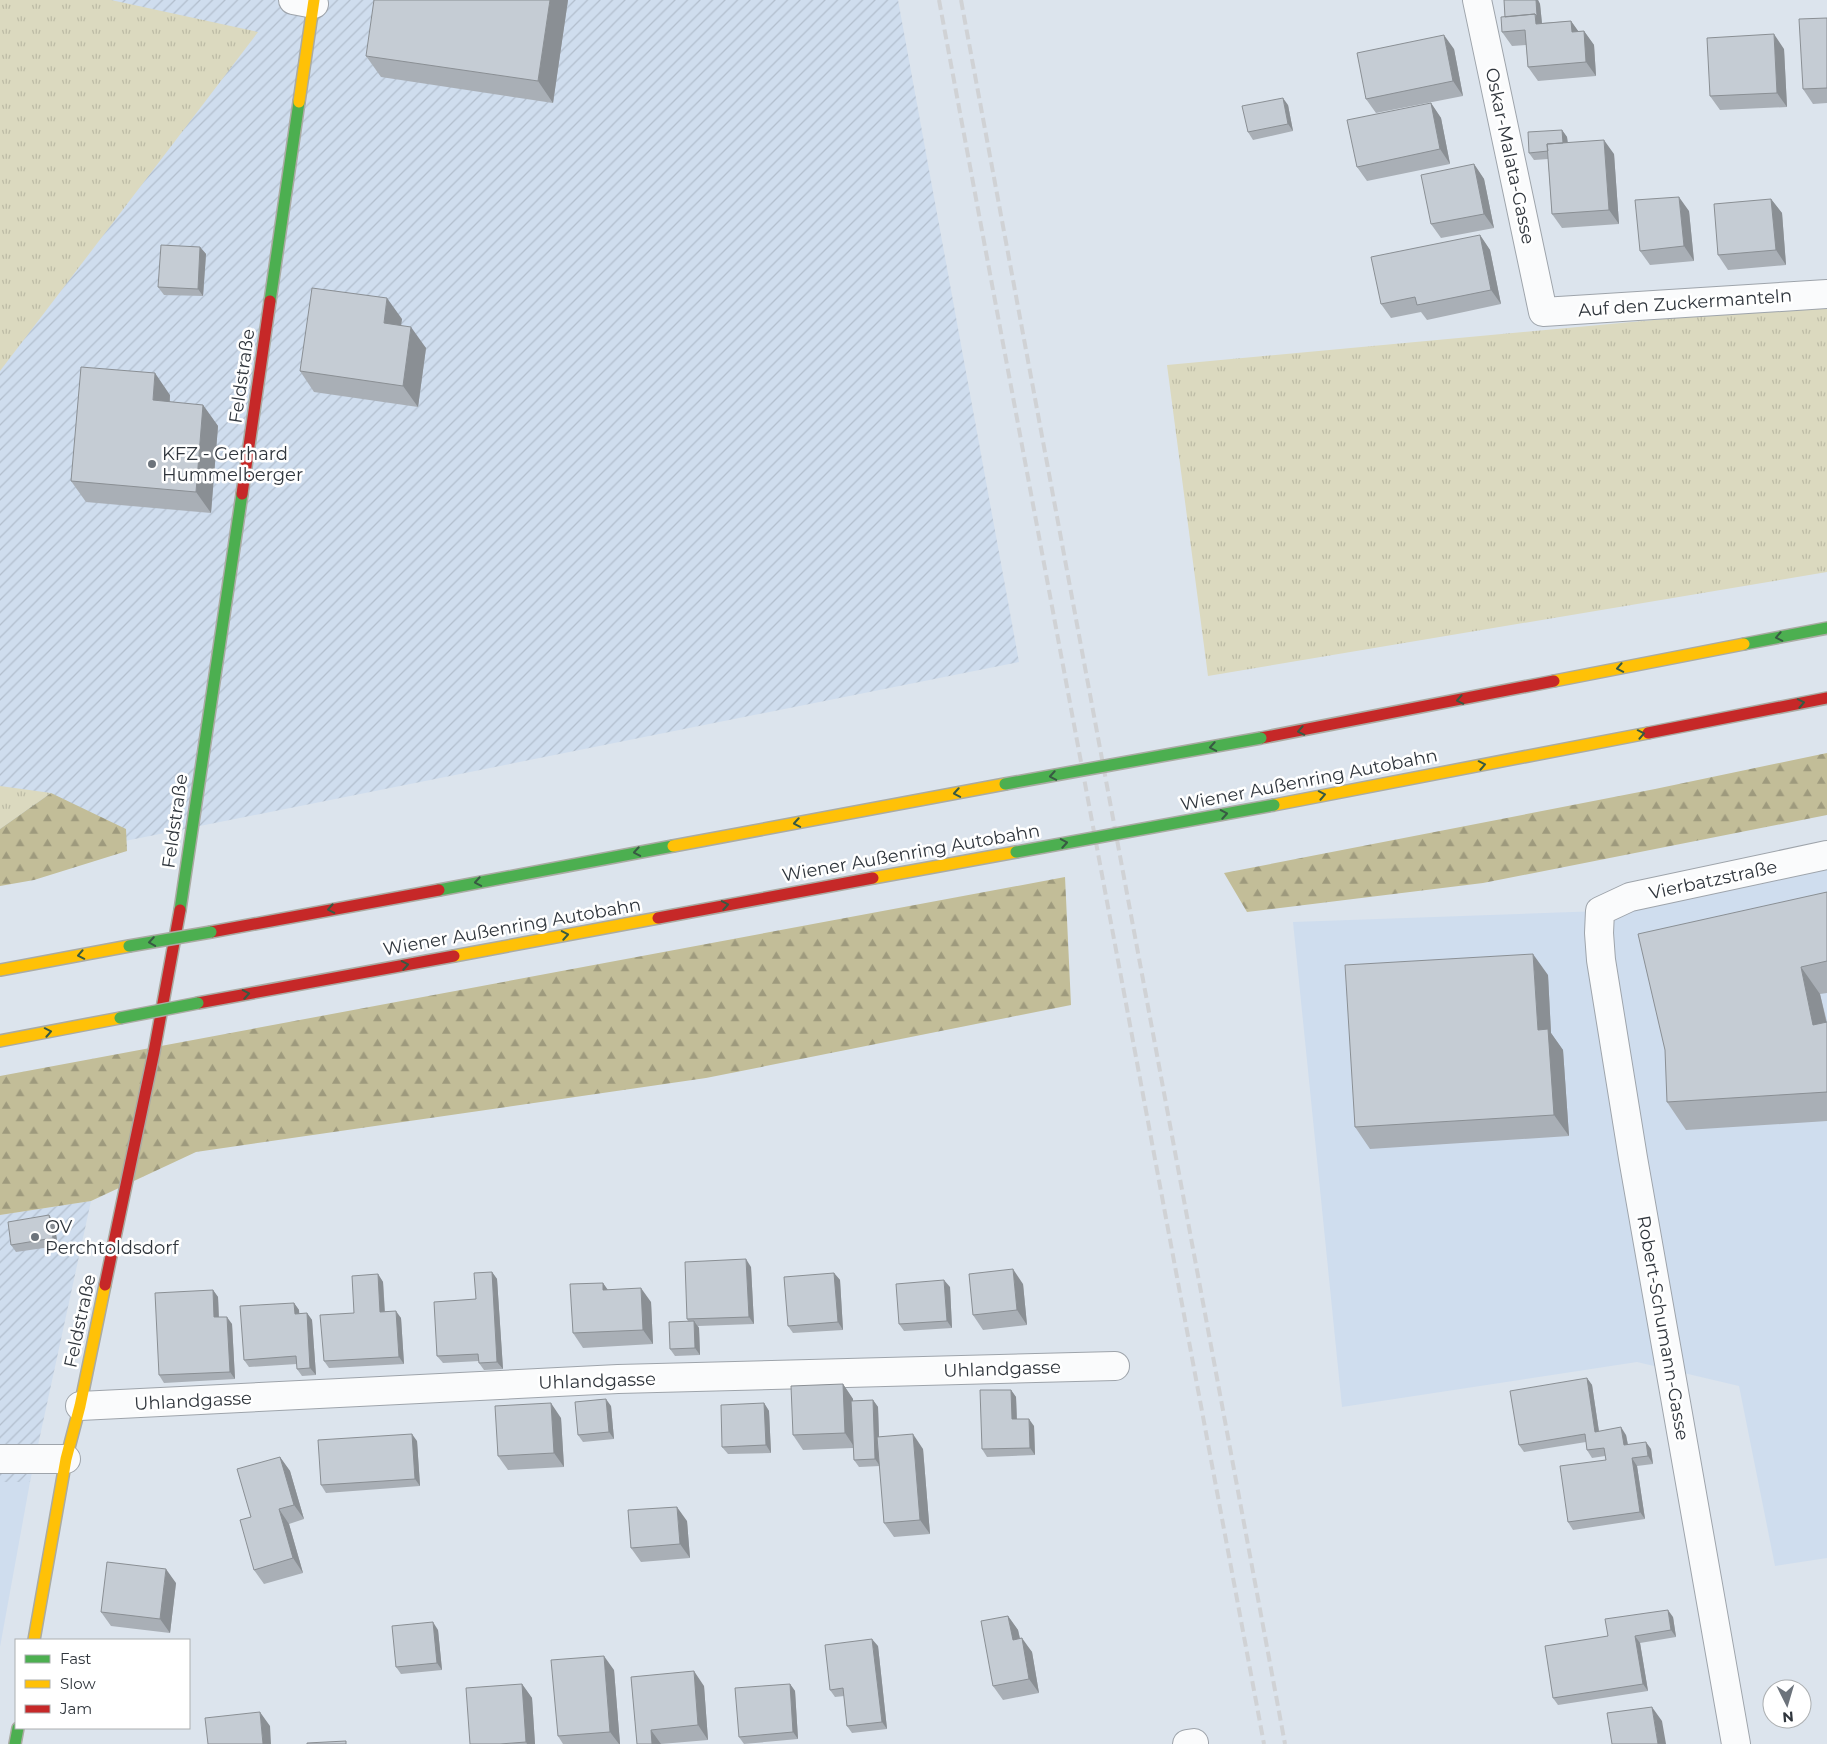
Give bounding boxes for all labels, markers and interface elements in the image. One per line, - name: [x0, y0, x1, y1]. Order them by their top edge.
- street label: Oskar-Malata-Gasse: [1481, 66, 1539, 246]
- street label: Auf den Zuckermanteln: [1577, 285, 1793, 321]
- street label: Feldstraße: [224, 327, 260, 425]
- place label: KFZ - Gerhard Hummelberger: [162, 443, 303, 486]
- marker: KFZ - Gerhard Hummelberger: [146, 458, 158, 470]
- one-way arrow: [1775, 632, 1784, 642]
- one-way arrow: [1615, 663, 1624, 673]
- one-way arrow: [1456, 694, 1465, 704]
- one-way arrow: [1796, 698, 1805, 709]
- one-way arrow: [1296, 725, 1305, 735]
- one-way arrow: [1637, 729, 1646, 740]
- one-way arrow: [1209, 742, 1217, 752]
- street label: Wiener Außenring Autobahn: [1179, 744, 1439, 816]
- one-way arrow: [1477, 760, 1486, 770]
- one-way arrow: [1049, 770, 1058, 780]
- street label: Feldstraße: [157, 772, 193, 870]
- one-way arrow: [953, 788, 961, 798]
- one-way arrow: [1318, 791, 1327, 801]
- one-way arrow: [1219, 809, 1228, 820]
- one-way arrow: [793, 817, 802, 827]
- street label: Wiener Außenring Autobahn: [780, 819, 1042, 887]
- one-way arrow: [1059, 838, 1068, 848]
- one-way arrow: [633, 847, 642, 857]
- street label: Vierbatzstraße: [1647, 856, 1779, 904]
- one-way arrow: [473, 876, 482, 886]
- street label: Wiener Außenring Autobahn: [381, 893, 643, 961]
- one-way arrow: [721, 901, 729, 911]
- one-way arrow: [327, 903, 336, 914]
- one-way arrow: [561, 930, 570, 941]
- one-way arrow: [148, 936, 157, 946]
- one-way arrow: [76, 949, 85, 960]
- one-way arrow: [401, 960, 410, 970]
- one-way arrow: [241, 990, 250, 1000]
- one-way arrow: [43, 1027, 52, 1037]
- street label: Robert-Schumann-Gasse: [1632, 1214, 1694, 1442]
- place label: OV Perchtoldsdorf: [45, 1216, 180, 1259]
- marker: OV Perchtoldsdorf: [29, 1231, 41, 1243]
- street label: Feldstraße: [59, 1272, 101, 1370]
- street label: Uhlandgasse: [943, 1356, 1061, 1382]
- street label: Uhlandgasse: [538, 1368, 656, 1394]
- street label: Uhlandgasse: [134, 1387, 252, 1415]
- legend: [15, 1639, 190, 1729]
- text: Fast: [60, 1649, 91, 1668]
- text: Slow: [60, 1674, 96, 1693]
- north arrow: [1762, 1679, 1812, 1729]
- text: Jam: [59, 1699, 92, 1718]
- text: N: [1782, 1707, 1795, 1726]

